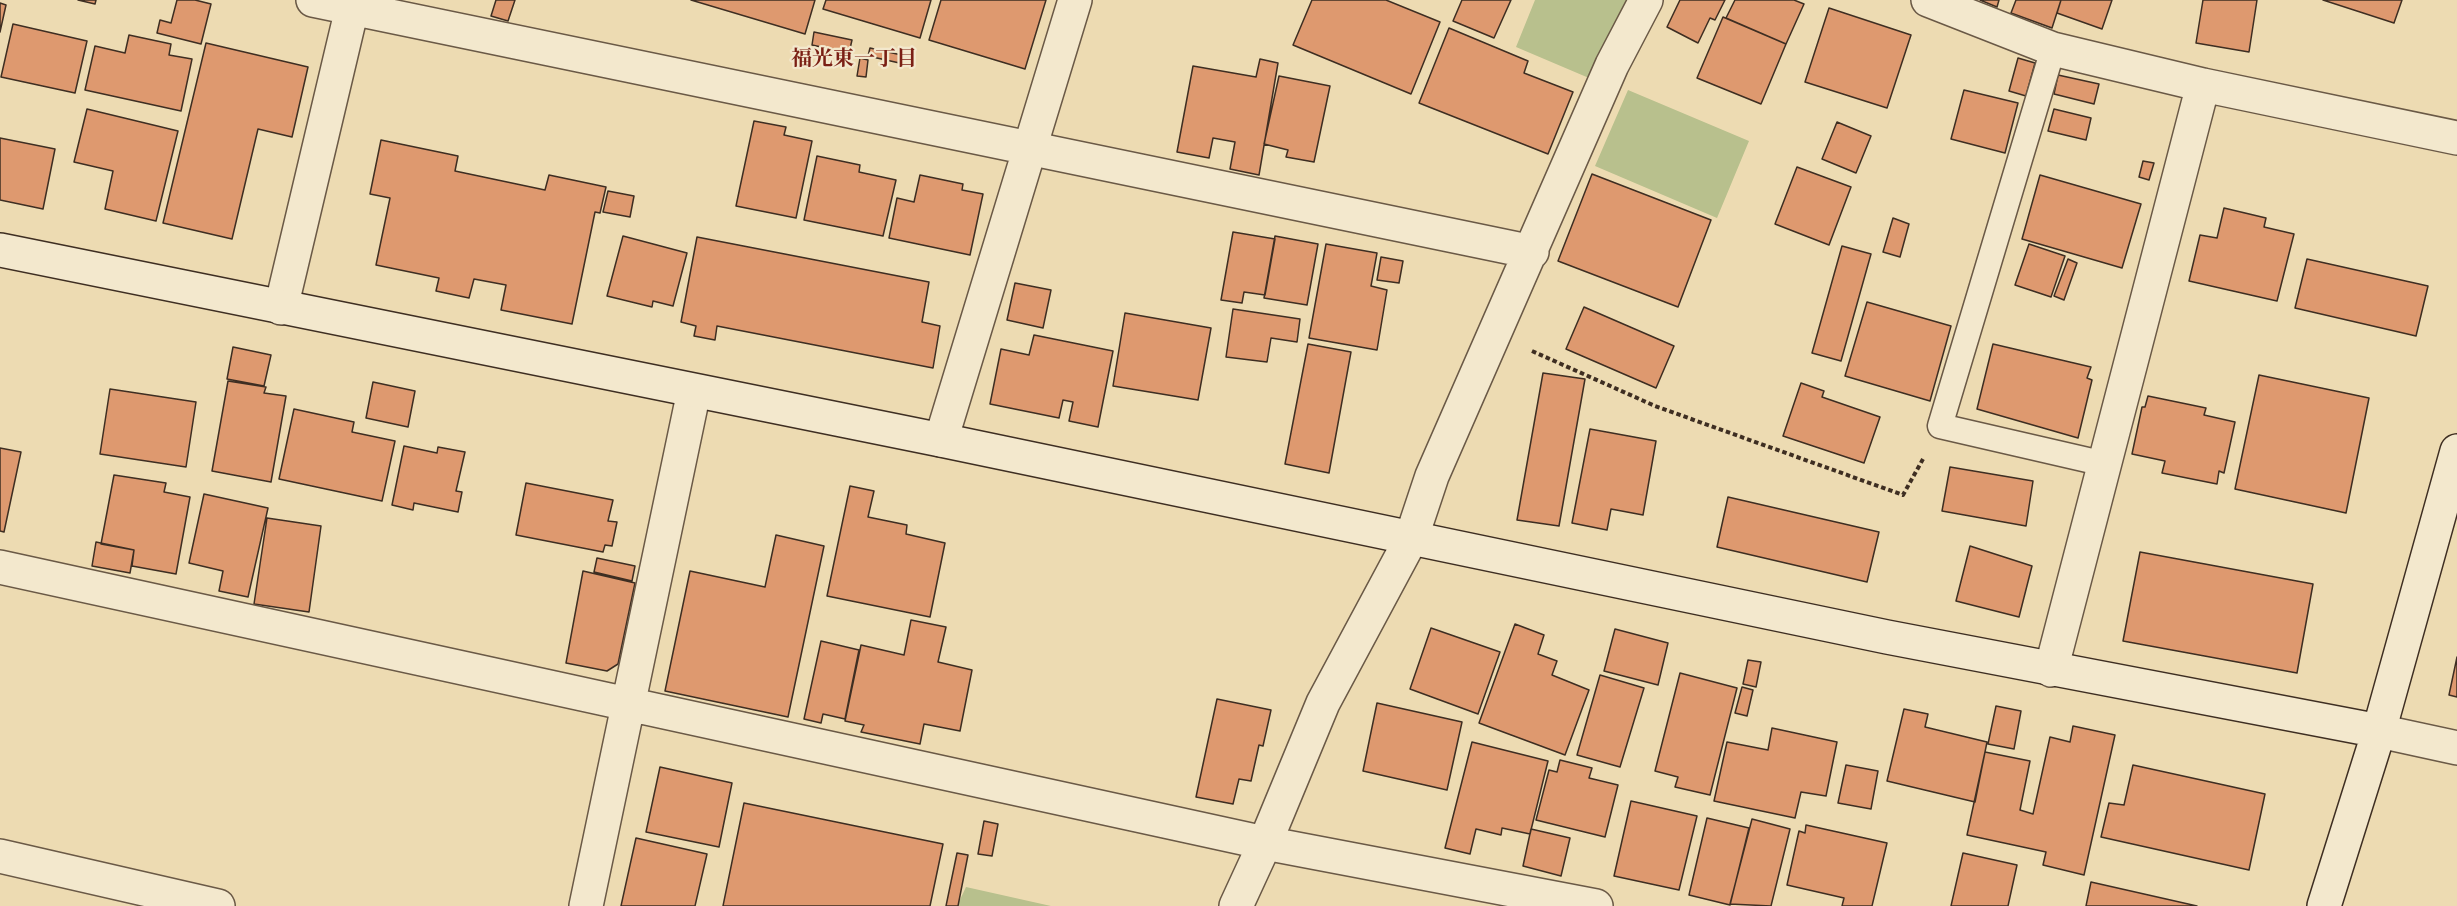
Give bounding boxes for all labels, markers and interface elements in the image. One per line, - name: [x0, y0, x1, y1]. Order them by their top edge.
- district label: 福光東一丁目: [791, 47, 917, 73]

